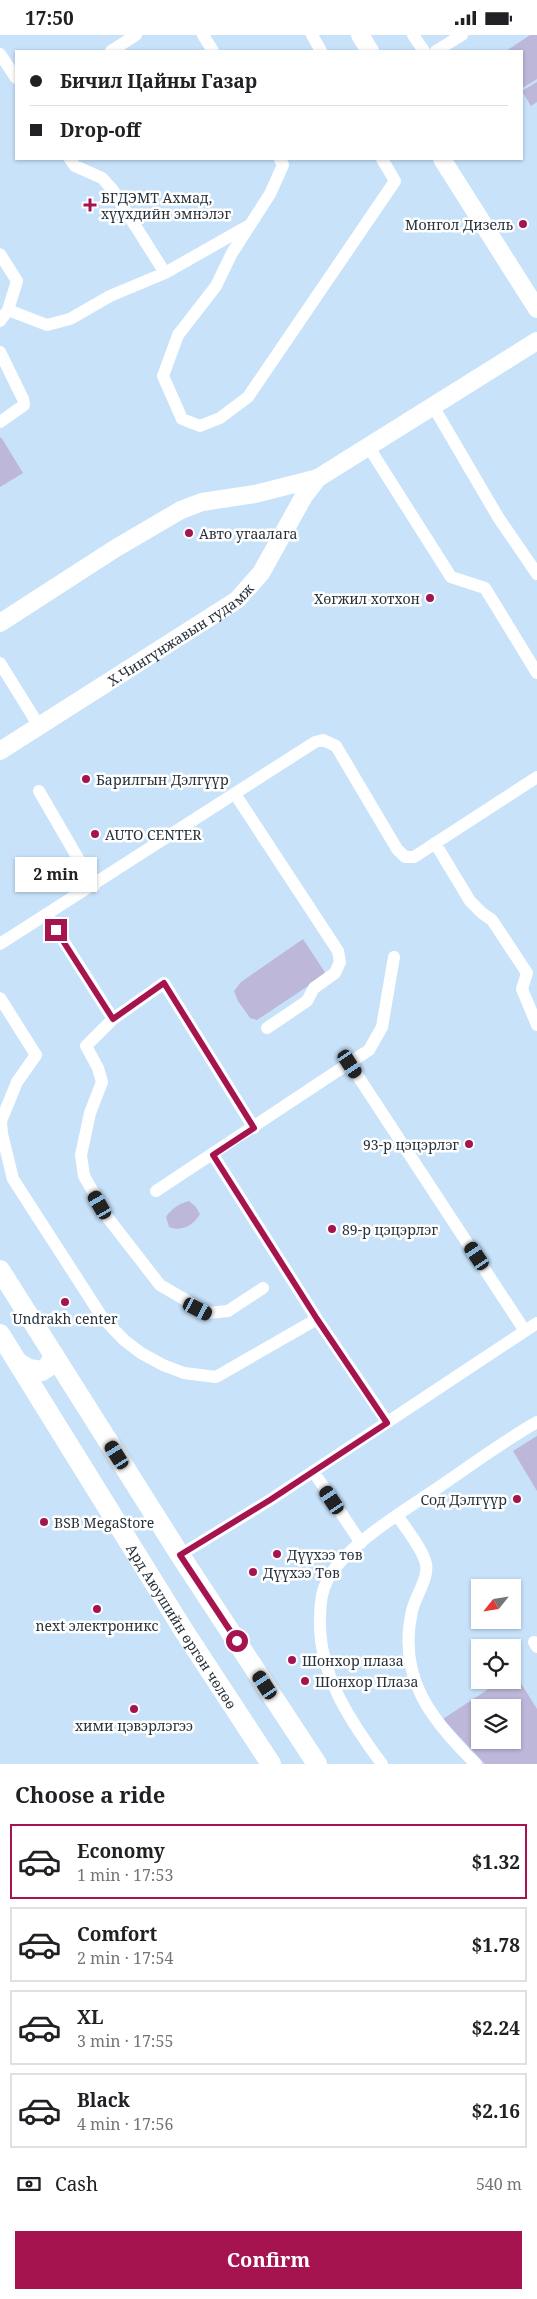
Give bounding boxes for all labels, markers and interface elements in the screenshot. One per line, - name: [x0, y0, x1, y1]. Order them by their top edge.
- text: 17:50: [25, 5, 74, 31]
- text: Бичил Цайны Газар: [60, 68, 257, 94]
- text: Drop-off: [60, 117, 140, 143]
- place label: БГДЭМТ Ахмад, хүүхдийн эмнэлэг: [101, 188, 231, 223]
- marker: БГДЭМТ Ахмад, хүүхдийн эмнэлэг: [83, 198, 97, 212]
- place label: Монгол Дизель: [405, 215, 513, 234]
- marker: Монгол Дизель: [517, 218, 529, 230]
- place label: Авто угаалага: [199, 524, 298, 543]
- marker: Авто угаалага: [183, 527, 195, 539]
- street label: Х.Чингүнжавын гудамж: [104, 578, 258, 690]
- place label: Хөгжил хотхон: [314, 589, 420, 608]
- marker: Хөгжил хотхон: [424, 592, 436, 604]
- place label: Барилгын Дэлгүүр: [96, 770, 229, 789]
- marker: Барилгын Дэлгүүр: [80, 773, 92, 785]
- place label: AUTO CENTER: [105, 825, 202, 844]
- marker: AUTO CENTER: [89, 828, 101, 840]
- callout: 2 min: [15, 857, 97, 893]
- text: 2 min: [33, 863, 79, 885]
- route end: [45, 919, 67, 941]
- car: [335, 1047, 364, 1081]
- place label: 93-р цэцэрлэг: [363, 1135, 459, 1154]
- marker: 93-р цэцэрлэг: [463, 1138, 475, 1150]
- car: [86, 1188, 113, 1222]
- place label: 89-р цэцэрлэг: [342, 1220, 438, 1239]
- marker: 89-р цэцэрлэг: [326, 1223, 338, 1235]
- car: [462, 1239, 491, 1273]
- marker: Undrakh center: [59, 1296, 71, 1308]
- car: [181, 1296, 214, 1322]
- place label: Undrakh center: [13, 1309, 118, 1328]
- car: [102, 1438, 131, 1472]
- car: [317, 1483, 346, 1517]
- place label: Сод Дэлгүүр: [420, 1490, 507, 1509]
- marker: Сод Дэлгүүр: [511, 1493, 523, 1505]
- place label: BSB MegaStore: [54, 1513, 154, 1532]
- marker: BSB MegaStore: [38, 1516, 50, 1528]
- street label: Ард Аюушийн өргөн чөлөө: [123, 1540, 242, 1712]
- place label: Дүүхээ төв: [287, 1545, 363, 1564]
- marker: Дүүхээ төв: [271, 1548, 283, 1560]
- place label: Дүүхээ Төв: [263, 1563, 340, 1582]
- marker: Дүүхээ Төв: [247, 1566, 259, 1578]
- north arrow: [471, 1579, 521, 1629]
- map controls: [471, 1579, 521, 1749]
- marker: next электроникс: [91, 1603, 103, 1615]
- place label: next электроникс: [36, 1616, 159, 1635]
- route start: [226, 1630, 248, 1652]
- button: locate: [471, 1639, 521, 1689]
- place label: Шонхор плаза: [302, 1651, 404, 1670]
- marker: Шонхор плаза: [286, 1654, 298, 1666]
- car: [250, 1668, 279, 1702]
- place label: Шонхор Плаза: [315, 1672, 418, 1691]
- marker: Шонхор Плаза: [299, 1675, 311, 1687]
- button: layers: [471, 1699, 521, 1749]
- marker: хими цэвэрлэгээ: [128, 1703, 140, 1715]
- place label: хими цэвэрлэгээ: [75, 1716, 193, 1735]
- text: Choose a ride: [15, 1779, 165, 1809]
- text: Economy: [77, 1838, 165, 1864]
- icon: car: [17, 1839, 62, 1884]
- text: $1.32: [471, 1849, 520, 1875]
- text: 1 min · 17:53: [77, 1864, 173, 1886]
- text: Comfort: [77, 1921, 157, 1947]
- icon: car: [17, 1922, 62, 1967]
- text: $1.78: [471, 1932, 520, 1958]
- text: 2 min · 17:54: [77, 1947, 173, 1969]
- text: XL: [77, 2004, 103, 2030]
- icon: car: [17, 2005, 62, 2050]
- text: $2.24: [471, 2015, 520, 2041]
- text: 3 min · 17:55: [77, 2030, 173, 2052]
- text: Black: [77, 2087, 130, 2113]
- icon: car: [17, 2088, 62, 2133]
- text: $2.16: [471, 2098, 520, 2124]
- text: 4 min · 17:56: [77, 2113, 173, 2135]
- icon: cash: [15, 2170, 43, 2198]
- text: Cash: [55, 2171, 98, 2197]
- text: 540 m: [476, 2173, 522, 2195]
- button: Confirm: [15, 2231, 522, 2289]

